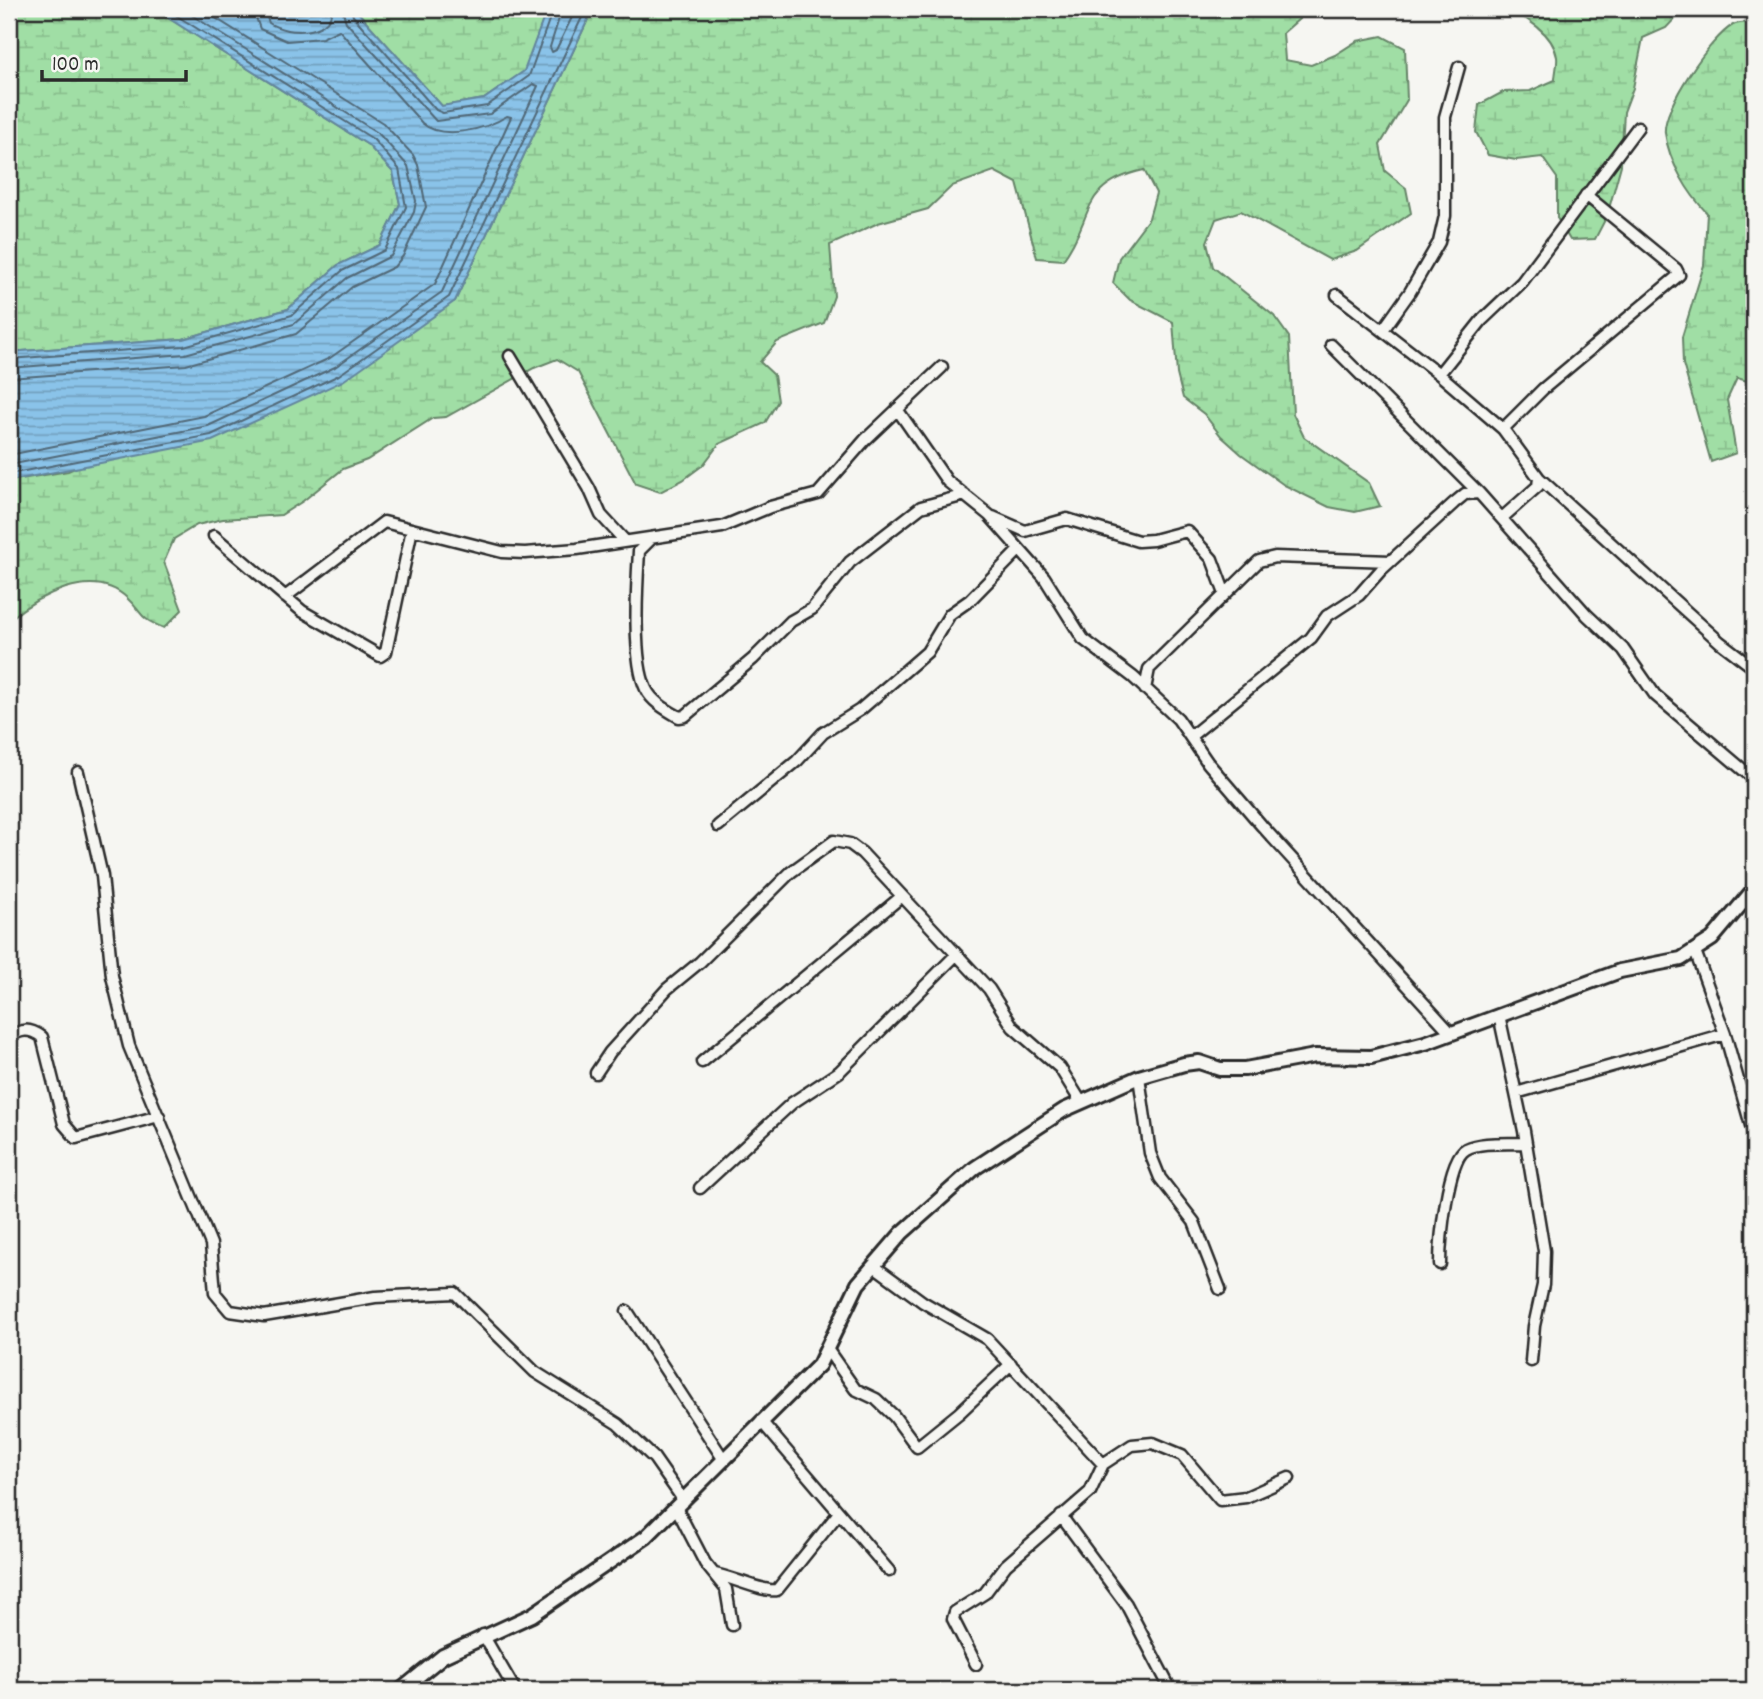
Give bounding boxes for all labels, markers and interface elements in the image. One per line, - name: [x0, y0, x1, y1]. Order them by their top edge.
- scale bar: [42, 38, 186, 82]
- text: 100 m: [52, 51, 99, 81]

